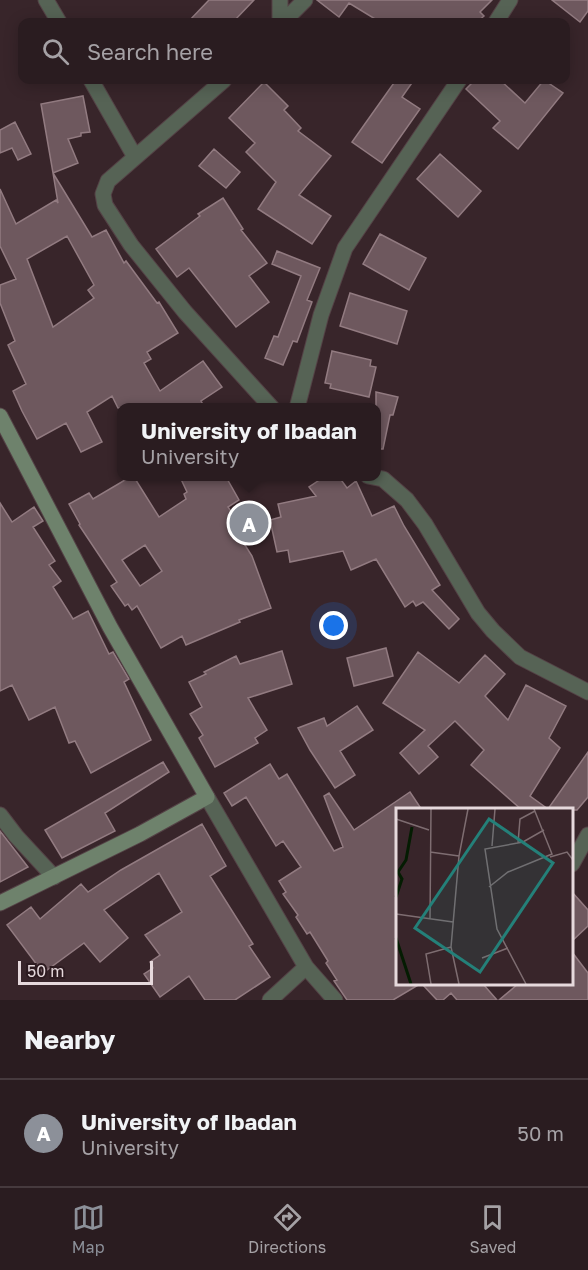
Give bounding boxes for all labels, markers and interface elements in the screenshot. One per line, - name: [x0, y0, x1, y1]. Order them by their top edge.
- search box: [18, 18, 570, 84]
- icon: search: [39, 35, 72, 68]
- text: Search here: [87, 38, 213, 65]
- popup: [117, 403, 381, 481]
- text: University of Ibadan: [141, 417, 357, 444]
- text: University: [141, 444, 239, 468]
- pin: A: [230, 500, 268, 546]
- your location: [319, 611, 348, 640]
- inset map: [396, 808, 573, 985]
- scale bar: [18, 958, 153, 986]
- text: 50 m: [27, 961, 64, 981]
- text: Nearby: [24, 1024, 115, 1055]
- text: University of Ibadan: [81, 1108, 297, 1135]
- text: A: [36, 1121, 51, 1145]
- text: 50 m: [517, 1121, 564, 1145]
- text: University: [81, 1135, 179, 1159]
- tab: Map: [72, 1201, 105, 1257]
- tab: Directions: [248, 1201, 326, 1257]
- tab: Saved: [470, 1201, 516, 1257]

